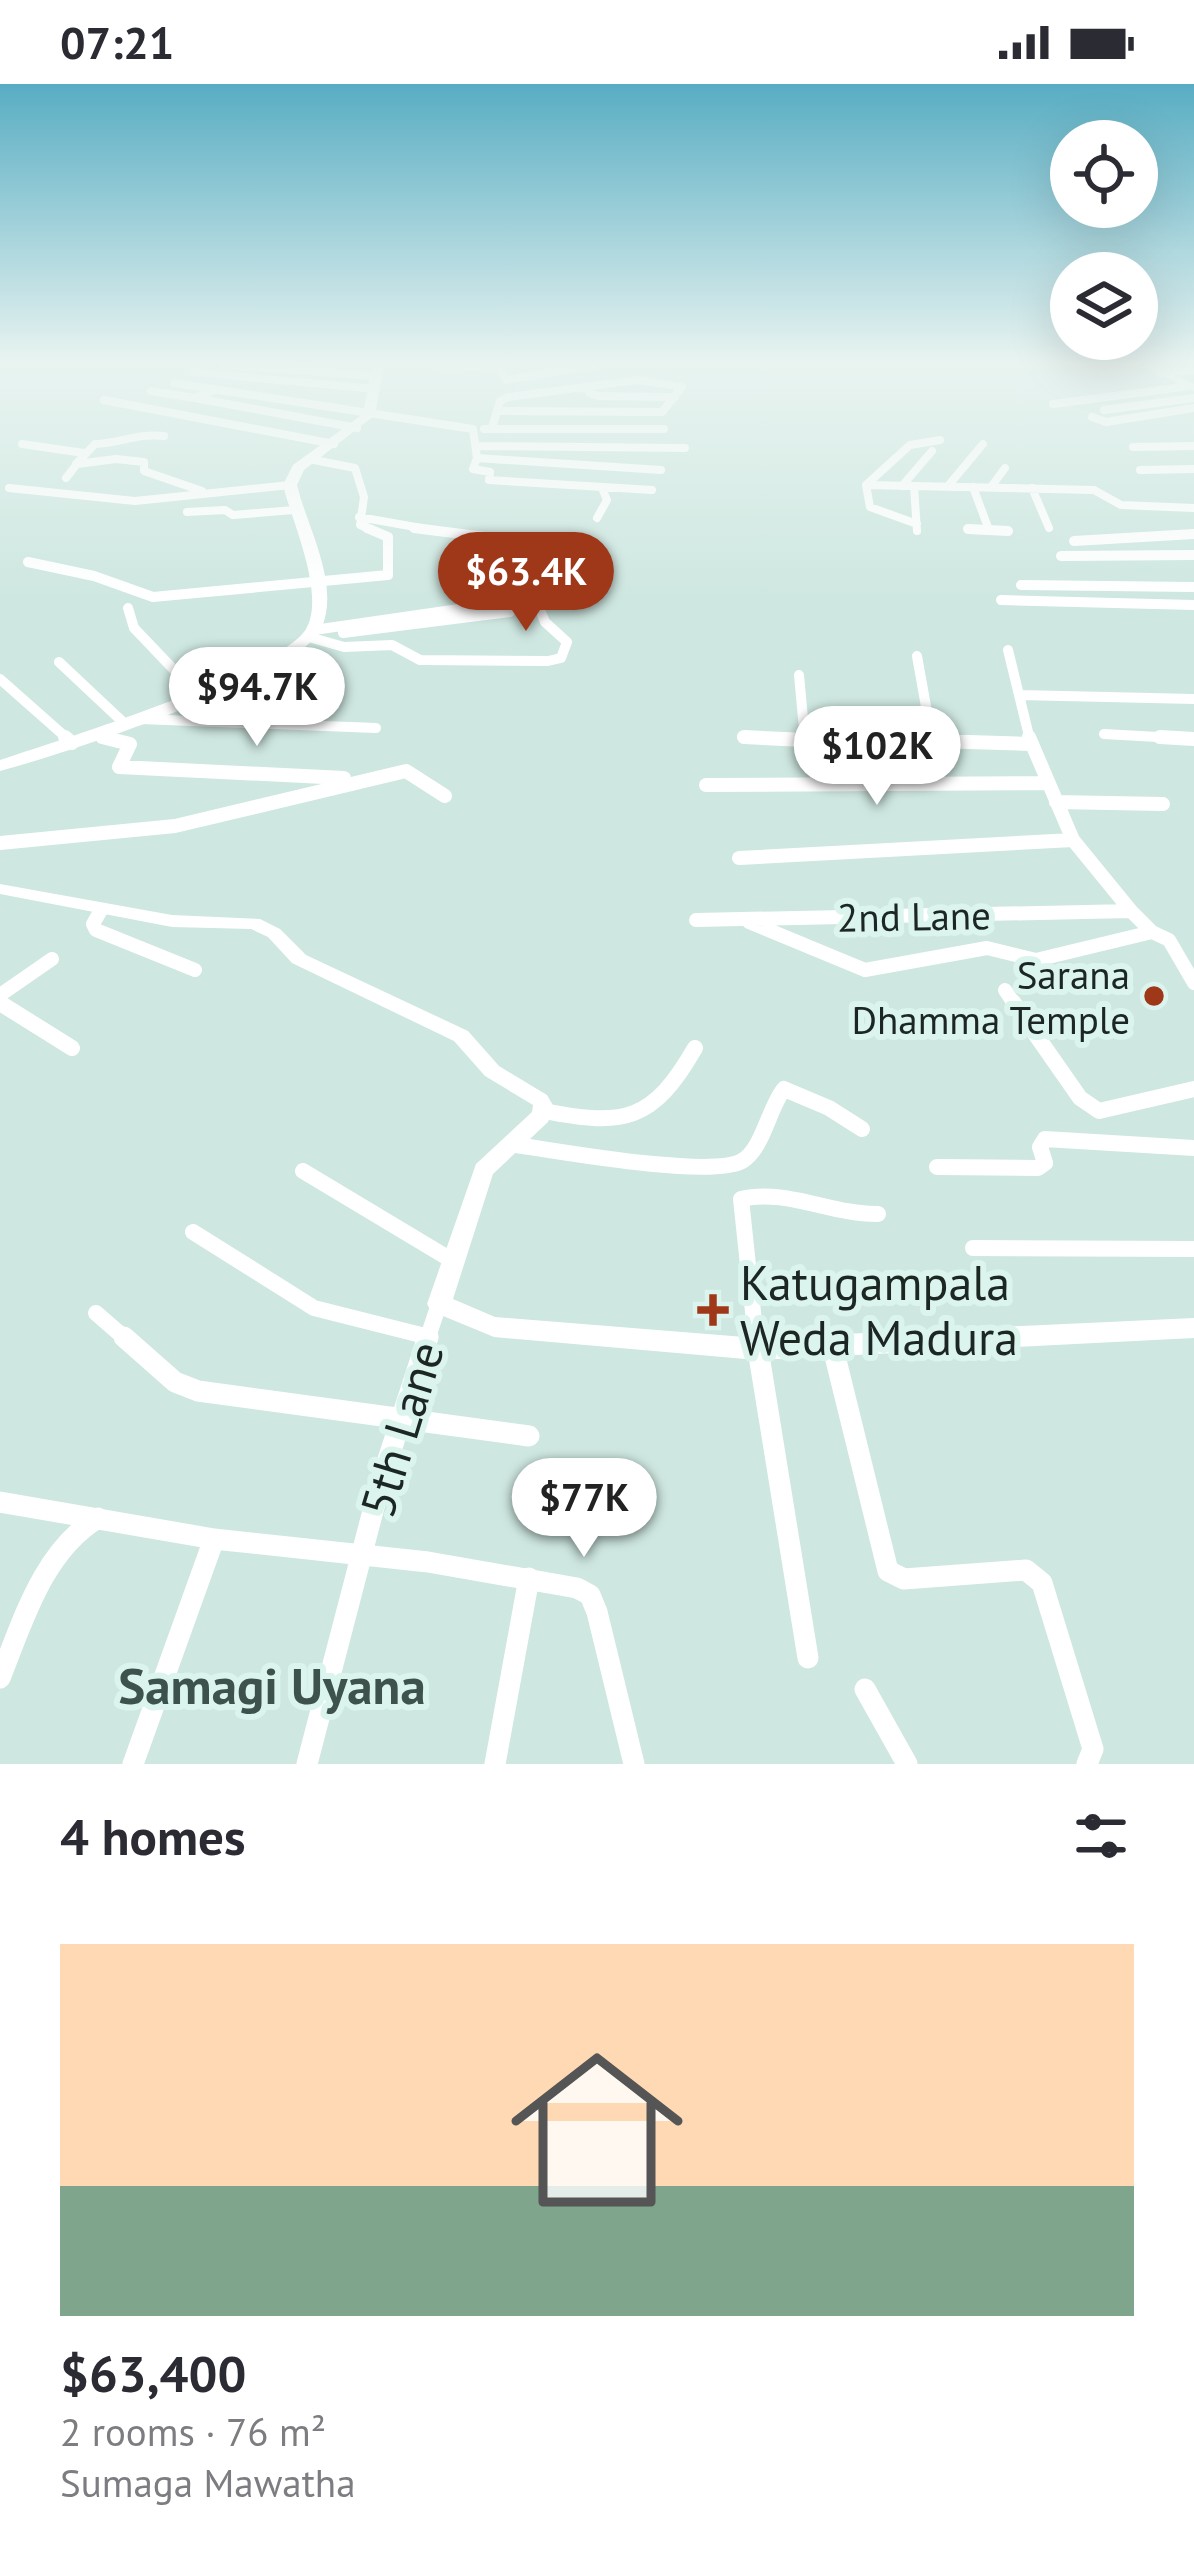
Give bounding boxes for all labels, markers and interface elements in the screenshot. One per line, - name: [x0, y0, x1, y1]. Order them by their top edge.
- text: 07:21: [60, 13, 174, 71]
- map controls: [1050, 120, 1158, 360]
- button: locate: [1050, 120, 1158, 228]
- button: layers: [1050, 252, 1158, 360]
- pin: $63.4K: [428, 532, 624, 634]
- text: $63.4K: [465, 545, 587, 596]
- pin: $94.7K: [159, 647, 355, 749]
- text: $94.7K: [196, 660, 318, 711]
- pin: $102K: [793, 706, 961, 808]
- text: $102K: [821, 719, 933, 770]
- street label: 2nd Lane: [837, 889, 991, 943]
- place label: Sarana Dhamma Temple: [852, 949, 1130, 1045]
- marker: Sarana Dhamma Temple: [1141, 983, 1167, 1009]
- place label: Katugampala Weda Madura: [740, 1251, 1018, 1368]
- marker: Katugampala Weda Madura: [697, 1294, 729, 1326]
- street label: 5th Lane: [345, 1334, 457, 1524]
- pin: $77K: [513, 1458, 655, 1560]
- text: $77K: [539, 1471, 629, 1522]
- district label: Samagi Uyana: [118, 1652, 426, 1718]
- text: 4 homes: [60, 1803, 246, 1869]
- icon: filters: [1068, 1803, 1134, 1869]
- icon: home: [489, 2022, 705, 2238]
- text: $63,400: [60, 2340, 246, 2406]
- text: 2 rooms · 76 m²: [60, 2406, 326, 2457]
- text: Sumaga Mawatha: [60, 2457, 356, 2508]

